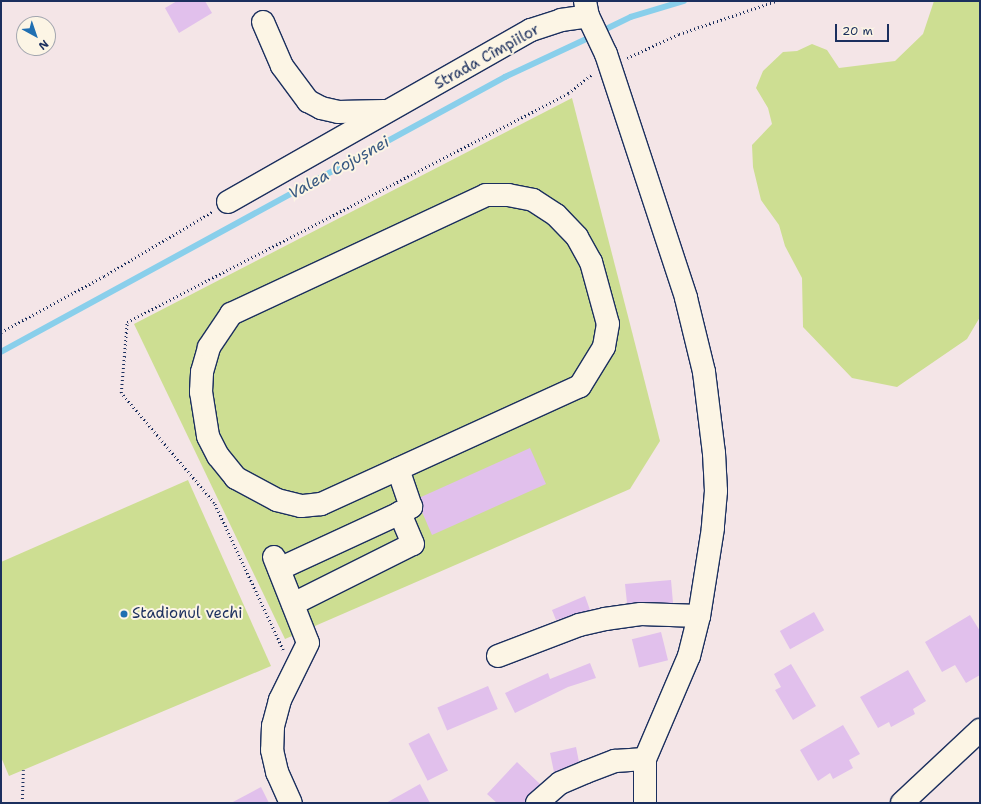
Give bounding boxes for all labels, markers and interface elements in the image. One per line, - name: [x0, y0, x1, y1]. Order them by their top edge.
- north arrow: [16, 16, 56, 56]
- scale bar: [837, 16, 891, 42]
- street label: Strada Cîmpiilor: [431, 21, 543, 93]
- text: 20 m: [842, 23, 873, 39]
- text: N: [35, 36, 52, 53]
- water label: Valea Cojușnei: [285, 132, 393, 204]
- place label: Stadionul vechi: [132, 605, 243, 623]
- marker: Stadionul vechi: [119, 609, 129, 619]

